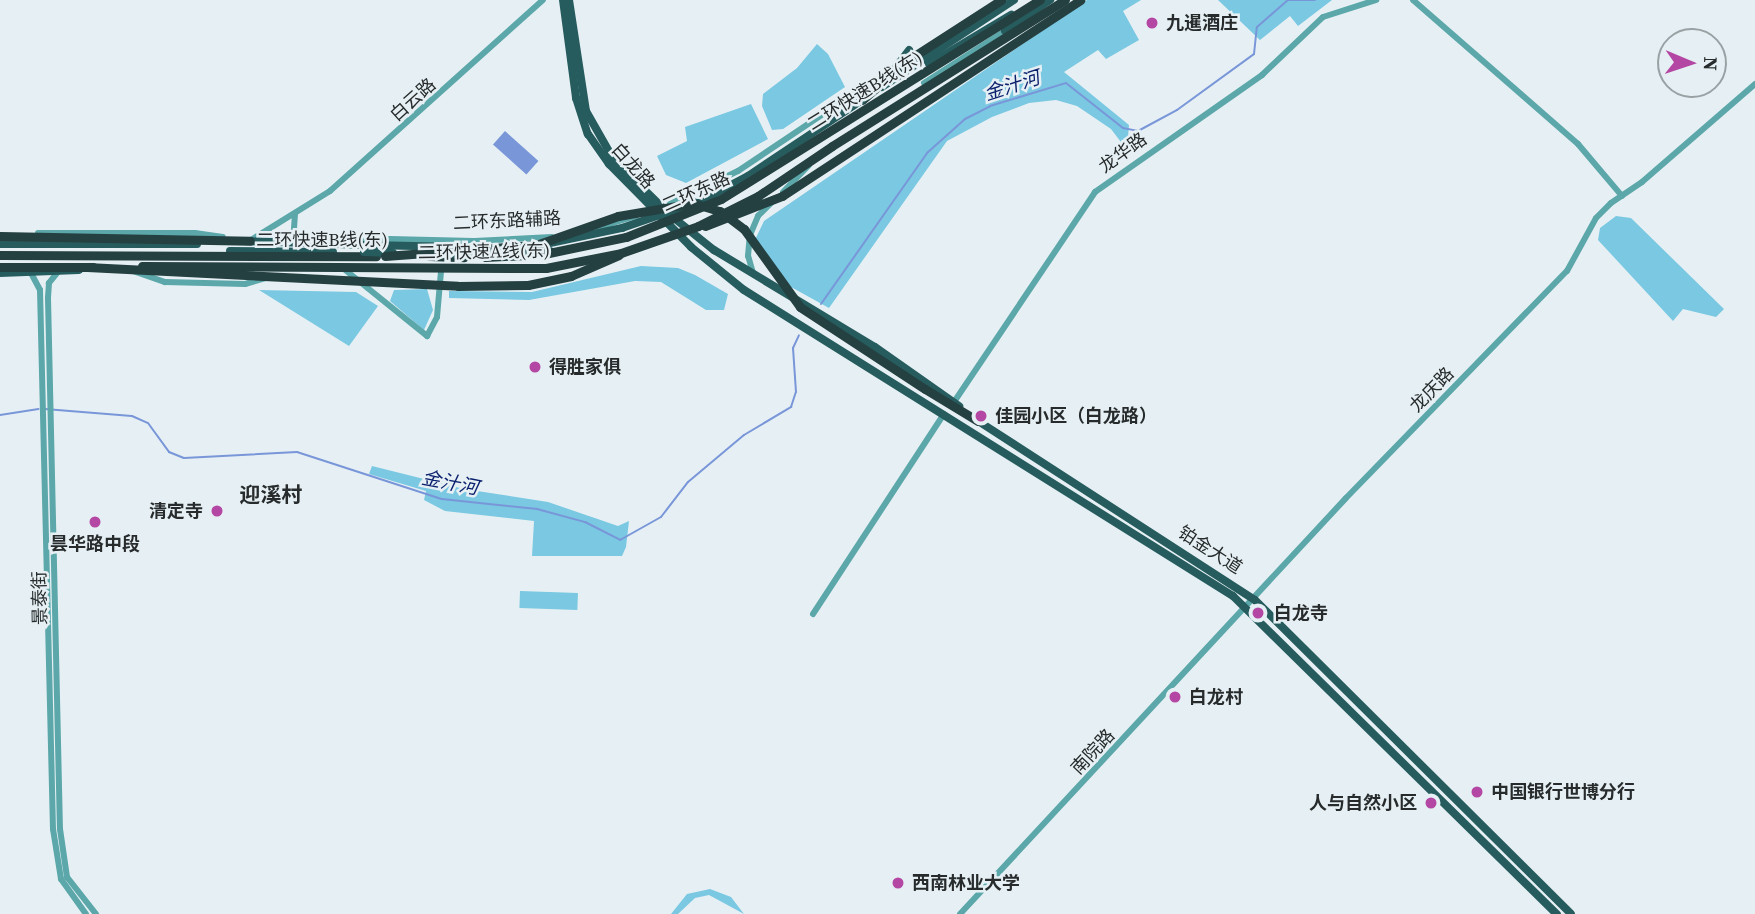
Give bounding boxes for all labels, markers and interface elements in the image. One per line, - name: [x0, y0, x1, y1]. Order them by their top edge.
- place label: 九暹酒庄: [1166, 12, 1238, 34]
- marker: 九暹酒庄: [1144, 15, 1160, 31]
- north arrow: [1657, 28, 1727, 98]
- street label: 二环快速B线(东): [804, 47, 926, 135]
- text: N: [1698, 56, 1724, 71]
- water label: 金汁河: [981, 66, 1043, 106]
- street label: 白云路: [386, 74, 440, 126]
- street label: 龙华路: [1095, 128, 1151, 178]
- street label: 白龙路: [607, 139, 659, 193]
- street label: 二环东路: [659, 167, 733, 217]
- street label: 二环东路辅路: [453, 207, 561, 235]
- street label: 二环快速B线(东): [256, 229, 388, 251]
- street label: 二环快速A线(东): [418, 240, 550, 264]
- place label: 得胜家俱: [549, 356, 621, 378]
- marker: 得胜家俱: [527, 359, 543, 375]
- street label: 龙庆路: [1405, 363, 1459, 417]
- place label: 佳园小区（白龙路）: [995, 405, 1157, 427]
- marker: 佳园小区（白龙路）: [973, 408, 989, 424]
- water label: 金汁河: [420, 466, 480, 500]
- district label: 迎溪村: [240, 482, 302, 508]
- place label: 清定寺: [149, 500, 203, 522]
- marker: 清定寺: [209, 503, 225, 519]
- marker: 昙华路中段: [87, 514, 103, 530]
- street label: 铂金大道: [1174, 521, 1246, 579]
- place label: 昙华路中段: [50, 533, 140, 555]
- street label: 景泰街: [29, 571, 51, 625]
- place label: 白龙寺: [1274, 602, 1328, 624]
- marker: 白龙寺: [1248, 603, 1268, 623]
- place label: 白龙村: [1189, 686, 1243, 708]
- marker: 白龙村: [1167, 689, 1183, 705]
- street label: 南院路: [1067, 725, 1119, 779]
- place label: 中国银行世博分行: [1491, 781, 1635, 803]
- marker: 中国银行世博分行: [1469, 784, 1485, 800]
- place label: 人与自然小区: [1309, 792, 1417, 814]
- marker: 人与自然小区: [1423, 795, 1439, 811]
- place label: 西南林业大学: [912, 872, 1020, 894]
- marker: 西南林业大学: [890, 875, 906, 891]

